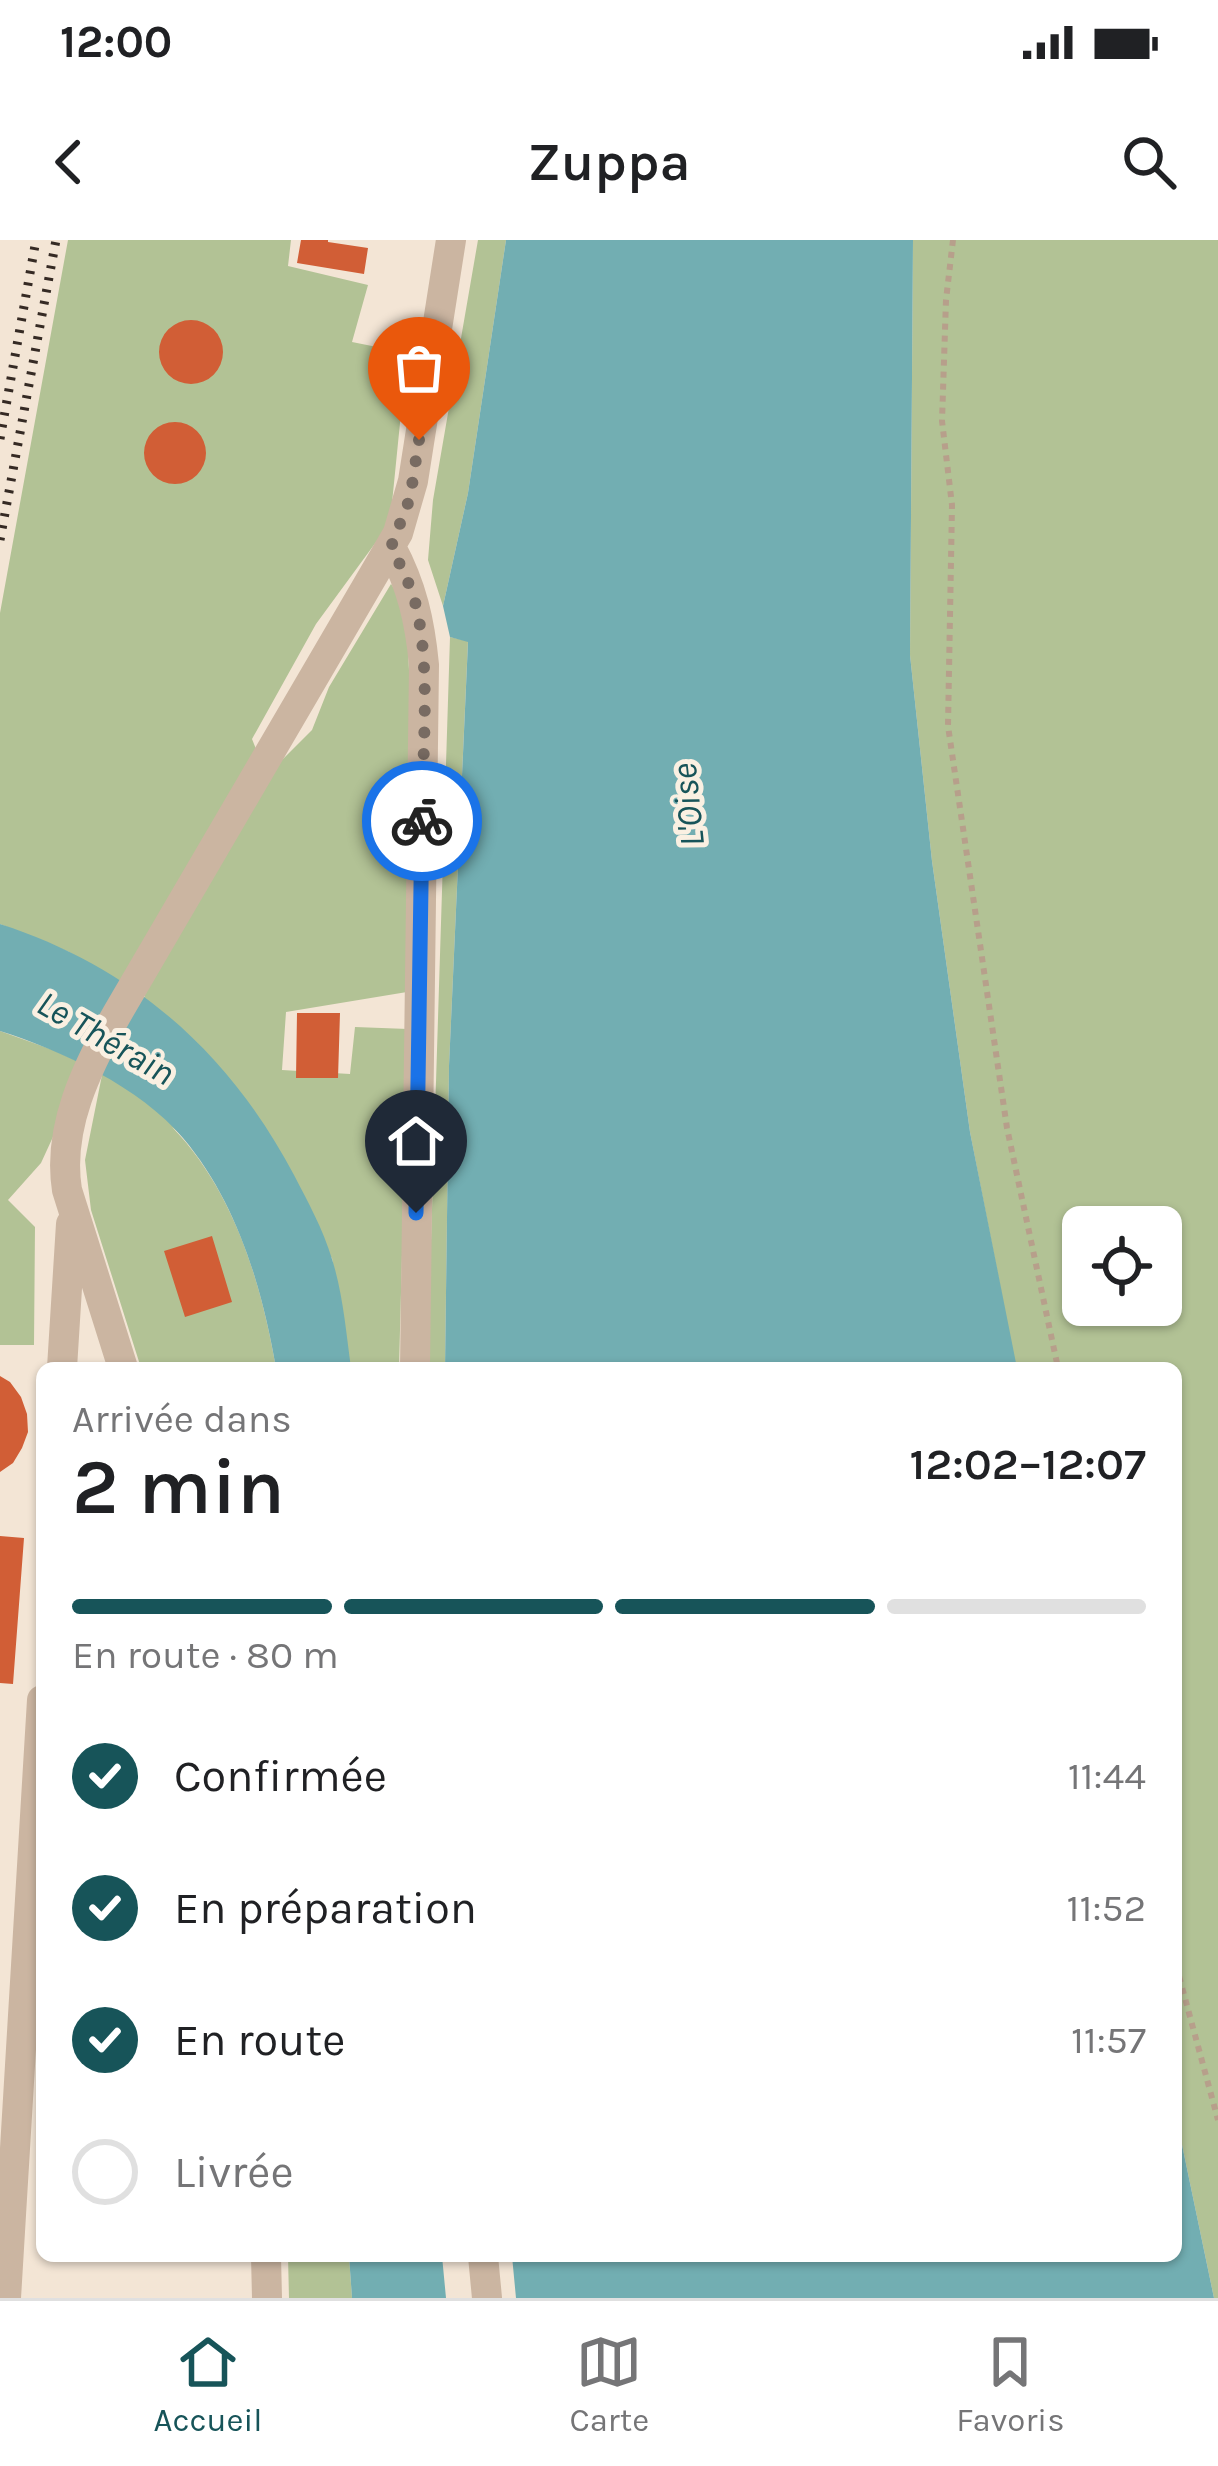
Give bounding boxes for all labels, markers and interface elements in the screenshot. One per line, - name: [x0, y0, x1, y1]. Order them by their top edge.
- text: 12:00: [60, 16, 172, 68]
- icon: back: [36, 129, 102, 195]
- icon: search: [1116, 129, 1182, 195]
- text: Zuppa: [527, 130, 691, 194]
- pin: [368, 317, 470, 440]
- icon: bag: [386, 335, 452, 401]
- courier: [362, 761, 482, 881]
- water label: L'Oise: [663, 761, 713, 849]
- icon: bike: [389, 788, 455, 854]
- water label: Le Thérain: [30, 982, 182, 1094]
- pin: [365, 1090, 467, 1213]
- icon: home: [383, 1108, 449, 1174]
- map controls: [1062, 1206, 1182, 1326]
- button: locate: [1062, 1206, 1182, 1326]
- text: Arrivée dans: [72, 1396, 292, 1442]
- text: 12:02–12:07: [910, 1438, 1146, 1490]
- text: 2 min: [72, 1441, 285, 1533]
- text: En route · 80 m: [72, 1632, 339, 1678]
- icon: check: [72, 1743, 138, 1809]
- text: Confirmée: [174, 1750, 387, 1802]
- text: 11:44: [1068, 1753, 1146, 1799]
- icon: check: [72, 1875, 138, 1941]
- text: En préparation: [174, 1882, 477, 1934]
- text: 11:52: [1067, 1885, 1146, 1931]
- icon: check: [72, 2007, 138, 2073]
- text: En route: [174, 2014, 345, 2066]
- text: 11:57: [1071, 2017, 1146, 2063]
- text: Livrée: [174, 2146, 294, 2198]
- tab: Accueil: [153, 2329, 263, 2439]
- tab: Carte: [569, 2329, 649, 2439]
- tab: Favoris: [956, 2329, 1065, 2439]

